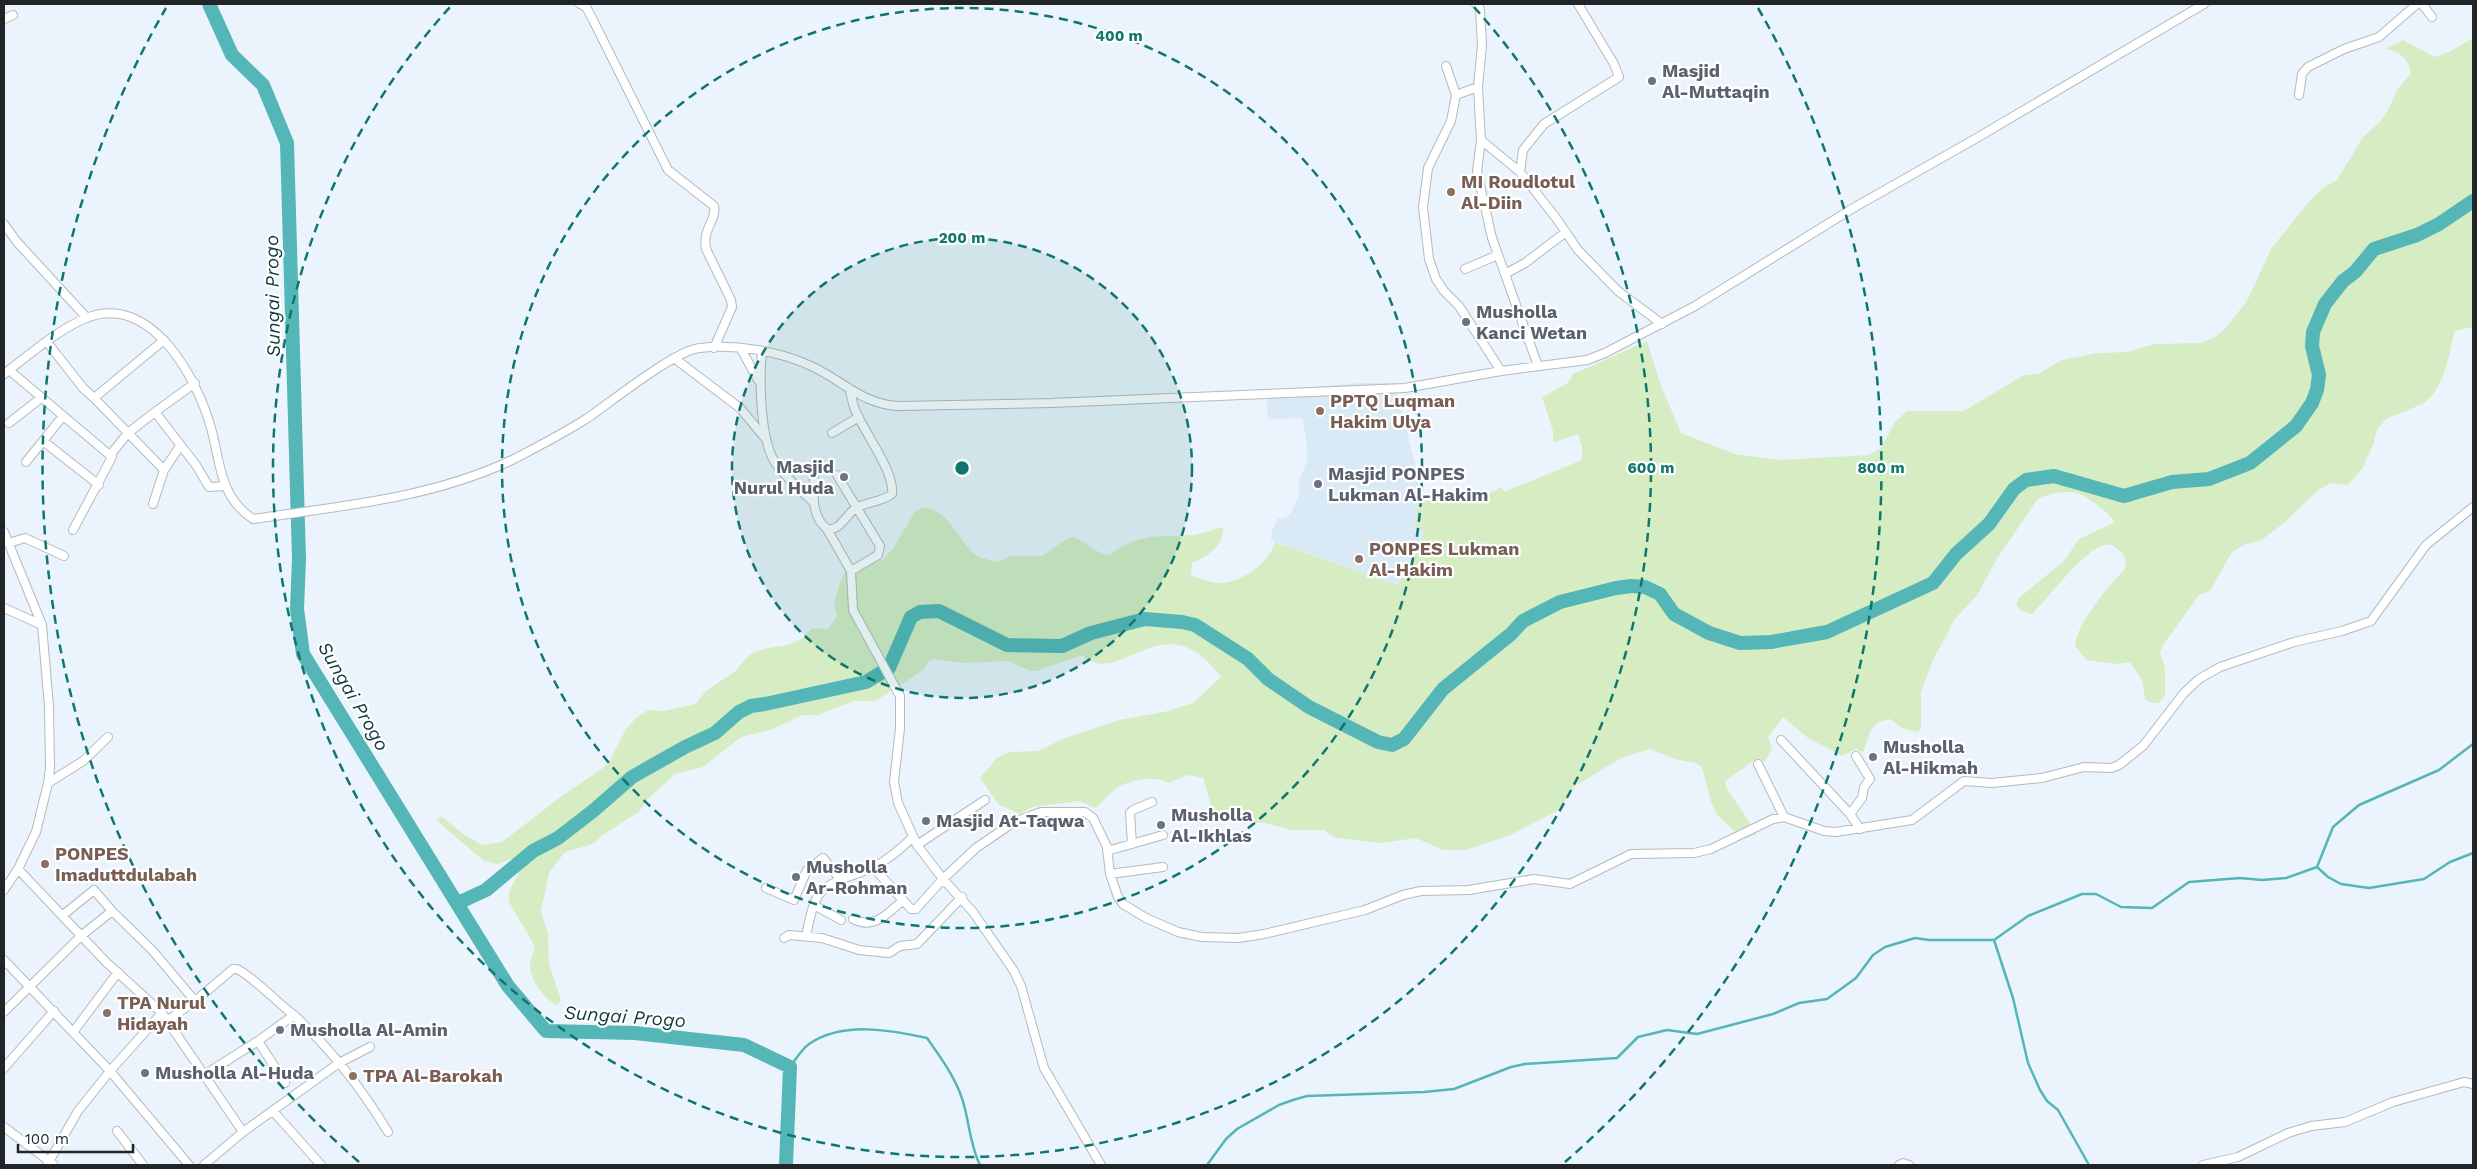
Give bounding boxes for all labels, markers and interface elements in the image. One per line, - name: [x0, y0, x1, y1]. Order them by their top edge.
- text: 400 m: [1095, 27, 1143, 45]
- place label: Masjid Al-Muttaqin: [1662, 60, 1770, 102]
- marker: Masjid Al-Muttaqin: [1646, 75, 1658, 87]
- place label: MI Roudlotul Al-Diin: [1461, 171, 1575, 213]
- marker: MI Roudlotul Al-Diin: [1445, 186, 1457, 198]
- text: 200 m: [939, 229, 985, 247]
- water label: Sungai Progo: [260, 235, 285, 357]
- place label: Musholla Kanci Wetan: [1476, 301, 1587, 343]
- marker: Musholla Kanci Wetan: [1460, 316, 1472, 328]
- place label: PPTQ Luqman Hakim Ulya: [1330, 390, 1455, 432]
- marker: PPTQ Luqman Hakim Ulya: [1314, 405, 1326, 417]
- place label: Masjid Nurul Huda: [734, 456, 835, 498]
- centre of rings: [953, 459, 971, 477]
- text: 600 m: [1628, 459, 1674, 477]
- text: 800 m: [1857, 459, 1905, 477]
- place label: Masjid PONPES Lukman Al-Hakim: [1328, 463, 1488, 505]
- marker: Masjid Nurul Huda: [838, 471, 850, 483]
- marker: Masjid PONPES Lukman Al-Hakim: [1312, 478, 1324, 490]
- place label: PONPES Lukman Al-Hakim: [1369, 538, 1519, 580]
- marker: PONPES Lukman Al-Hakim: [1353, 553, 1365, 565]
- water label: Sungai Progo: [313, 638, 394, 755]
- place label: Musholla Al-Hikmah: [1883, 736, 1978, 778]
- marker: Musholla Al-Hikmah: [1867, 751, 1879, 763]
- place label: Musholla Al-Ikhlas: [1171, 804, 1253, 846]
- place label: Masjid At-Taqwa: [936, 810, 1085, 831]
- marker: Masjid At-Taqwa: [920, 815, 932, 827]
- marker: Musholla Al-Ikhlas: [1155, 819, 1167, 831]
- place label: PONPES Imaduttdulabah: [55, 843, 197, 885]
- place label: Musholla Ar-Rohman: [806, 856, 907, 898]
- marker: PONPES Imaduttdulabah: [39, 858, 51, 870]
- marker: Musholla Ar-Rohman: [790, 871, 802, 883]
- place label: TPA Nurul Hidayah: [117, 992, 206, 1034]
- water label: Sungai Progo: [563, 1001, 687, 1032]
- marker: TPA Nurul Hidayah: [101, 1007, 113, 1019]
- place label: Musholla Al-Amin: [290, 1019, 448, 1040]
- marker: Musholla Al-Amin: [274, 1024, 286, 1036]
- place label: Musholla Al-Huda: [155, 1062, 314, 1083]
- place label: TPA Al-Barokah: [363, 1065, 503, 1086]
- marker: Musholla Al-Huda: [139, 1067, 151, 1079]
- marker: TPA Al-Barokah: [347, 1070, 359, 1082]
- scale bar: [18, 1122, 132, 1154]
- text: 100 m: [25, 1130, 69, 1148]

